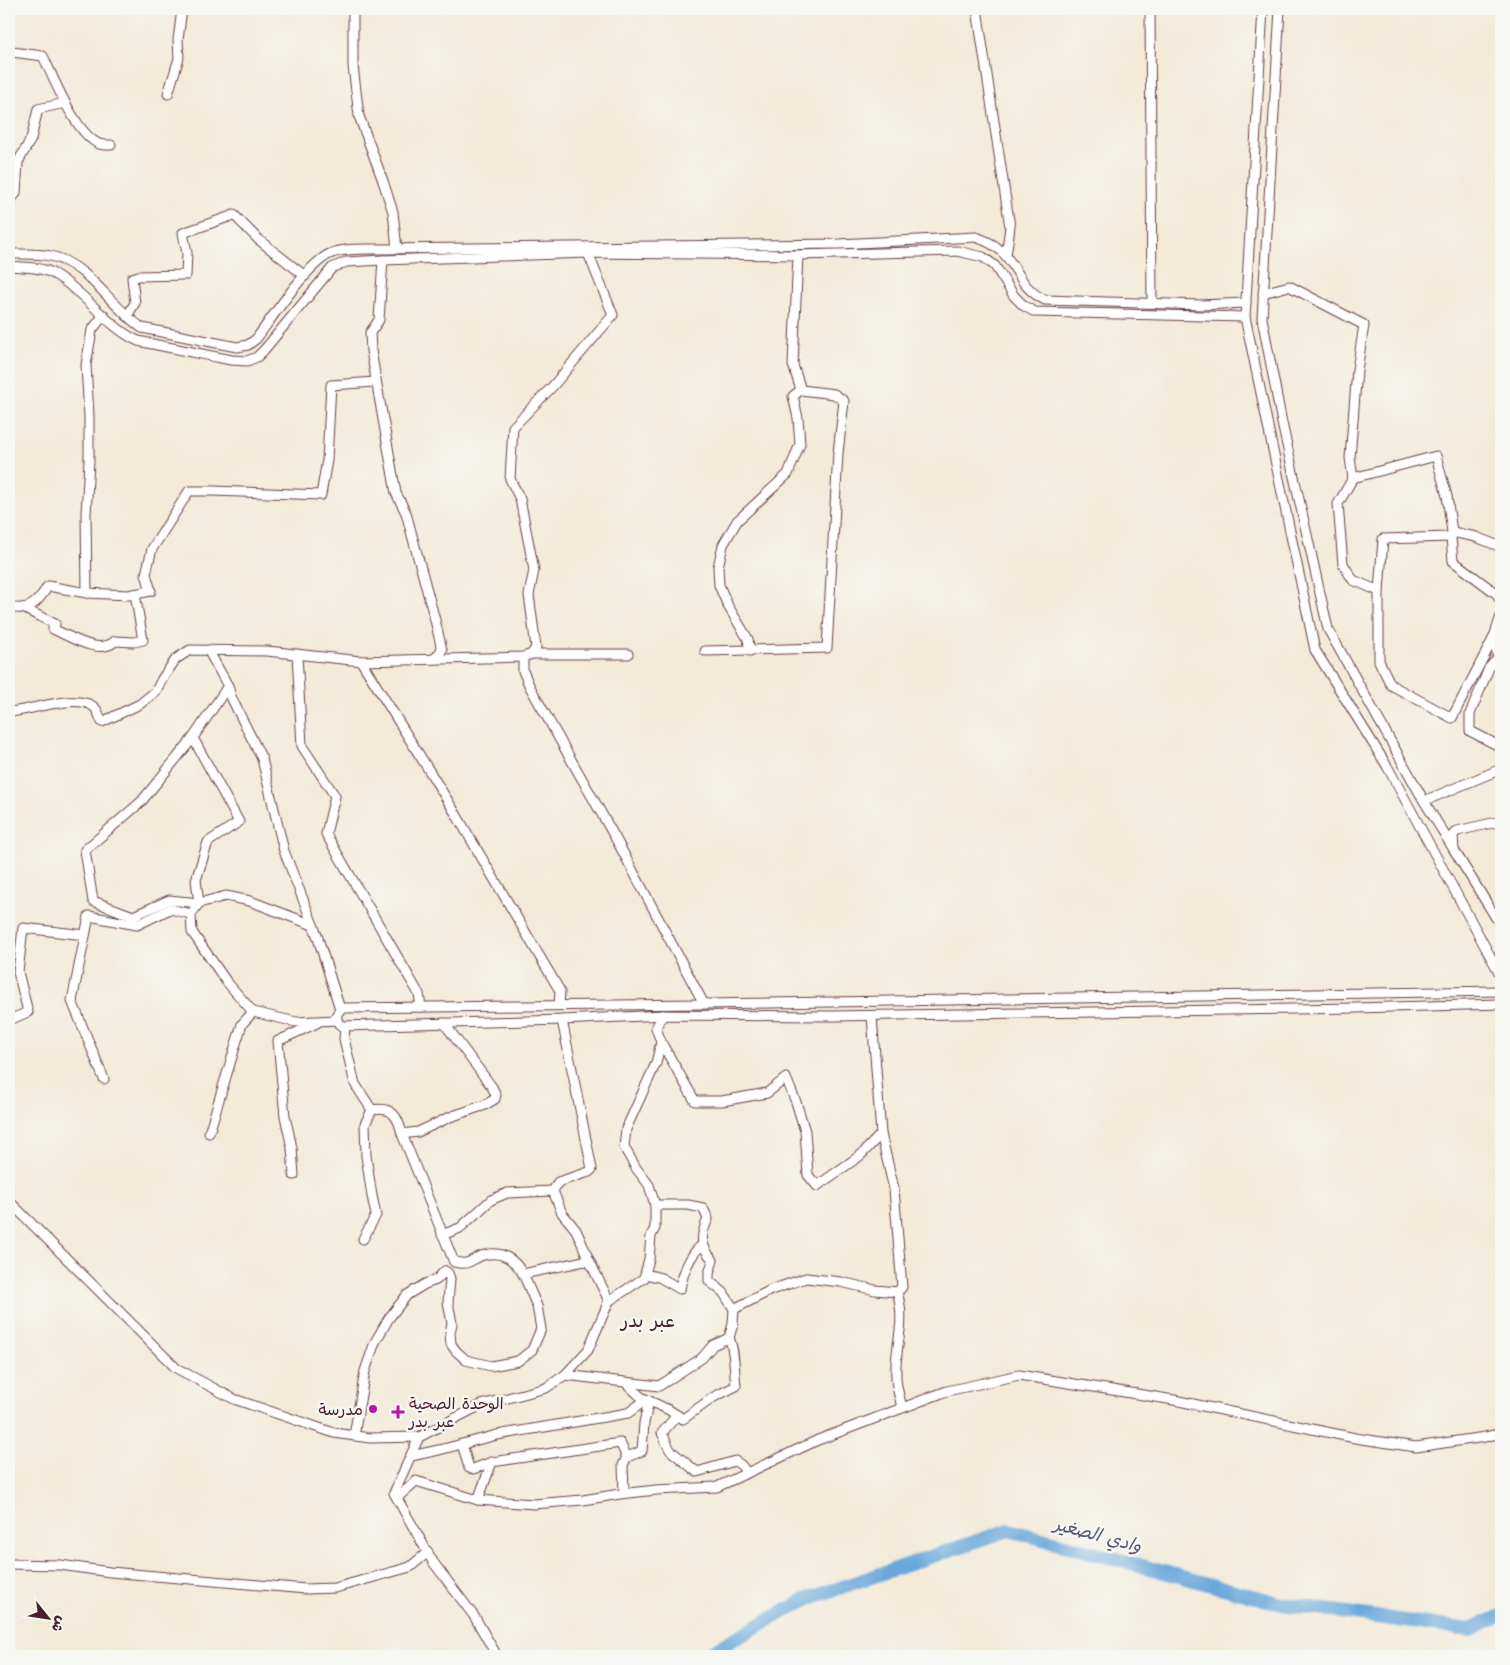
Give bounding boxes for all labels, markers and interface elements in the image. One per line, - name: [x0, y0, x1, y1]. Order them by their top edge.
- district label: عبر بدر: [619, 1307, 675, 1337]
- place label: الوحدة الصحية عبر بدر: [407, 1392, 504, 1435]
- place label: مدرسة: [318, 1398, 363, 1423]
- marker: مدرسة: [367, 1403, 379, 1415]
- marker: الوحدة الصحية عبر بدر: [391, 1405, 405, 1419]
- water label: وادي الصغير: [1049, 1510, 1145, 1562]
- north arrow: [22, 1592, 72, 1642]
- text: ش: [45, 1612, 72, 1636]

